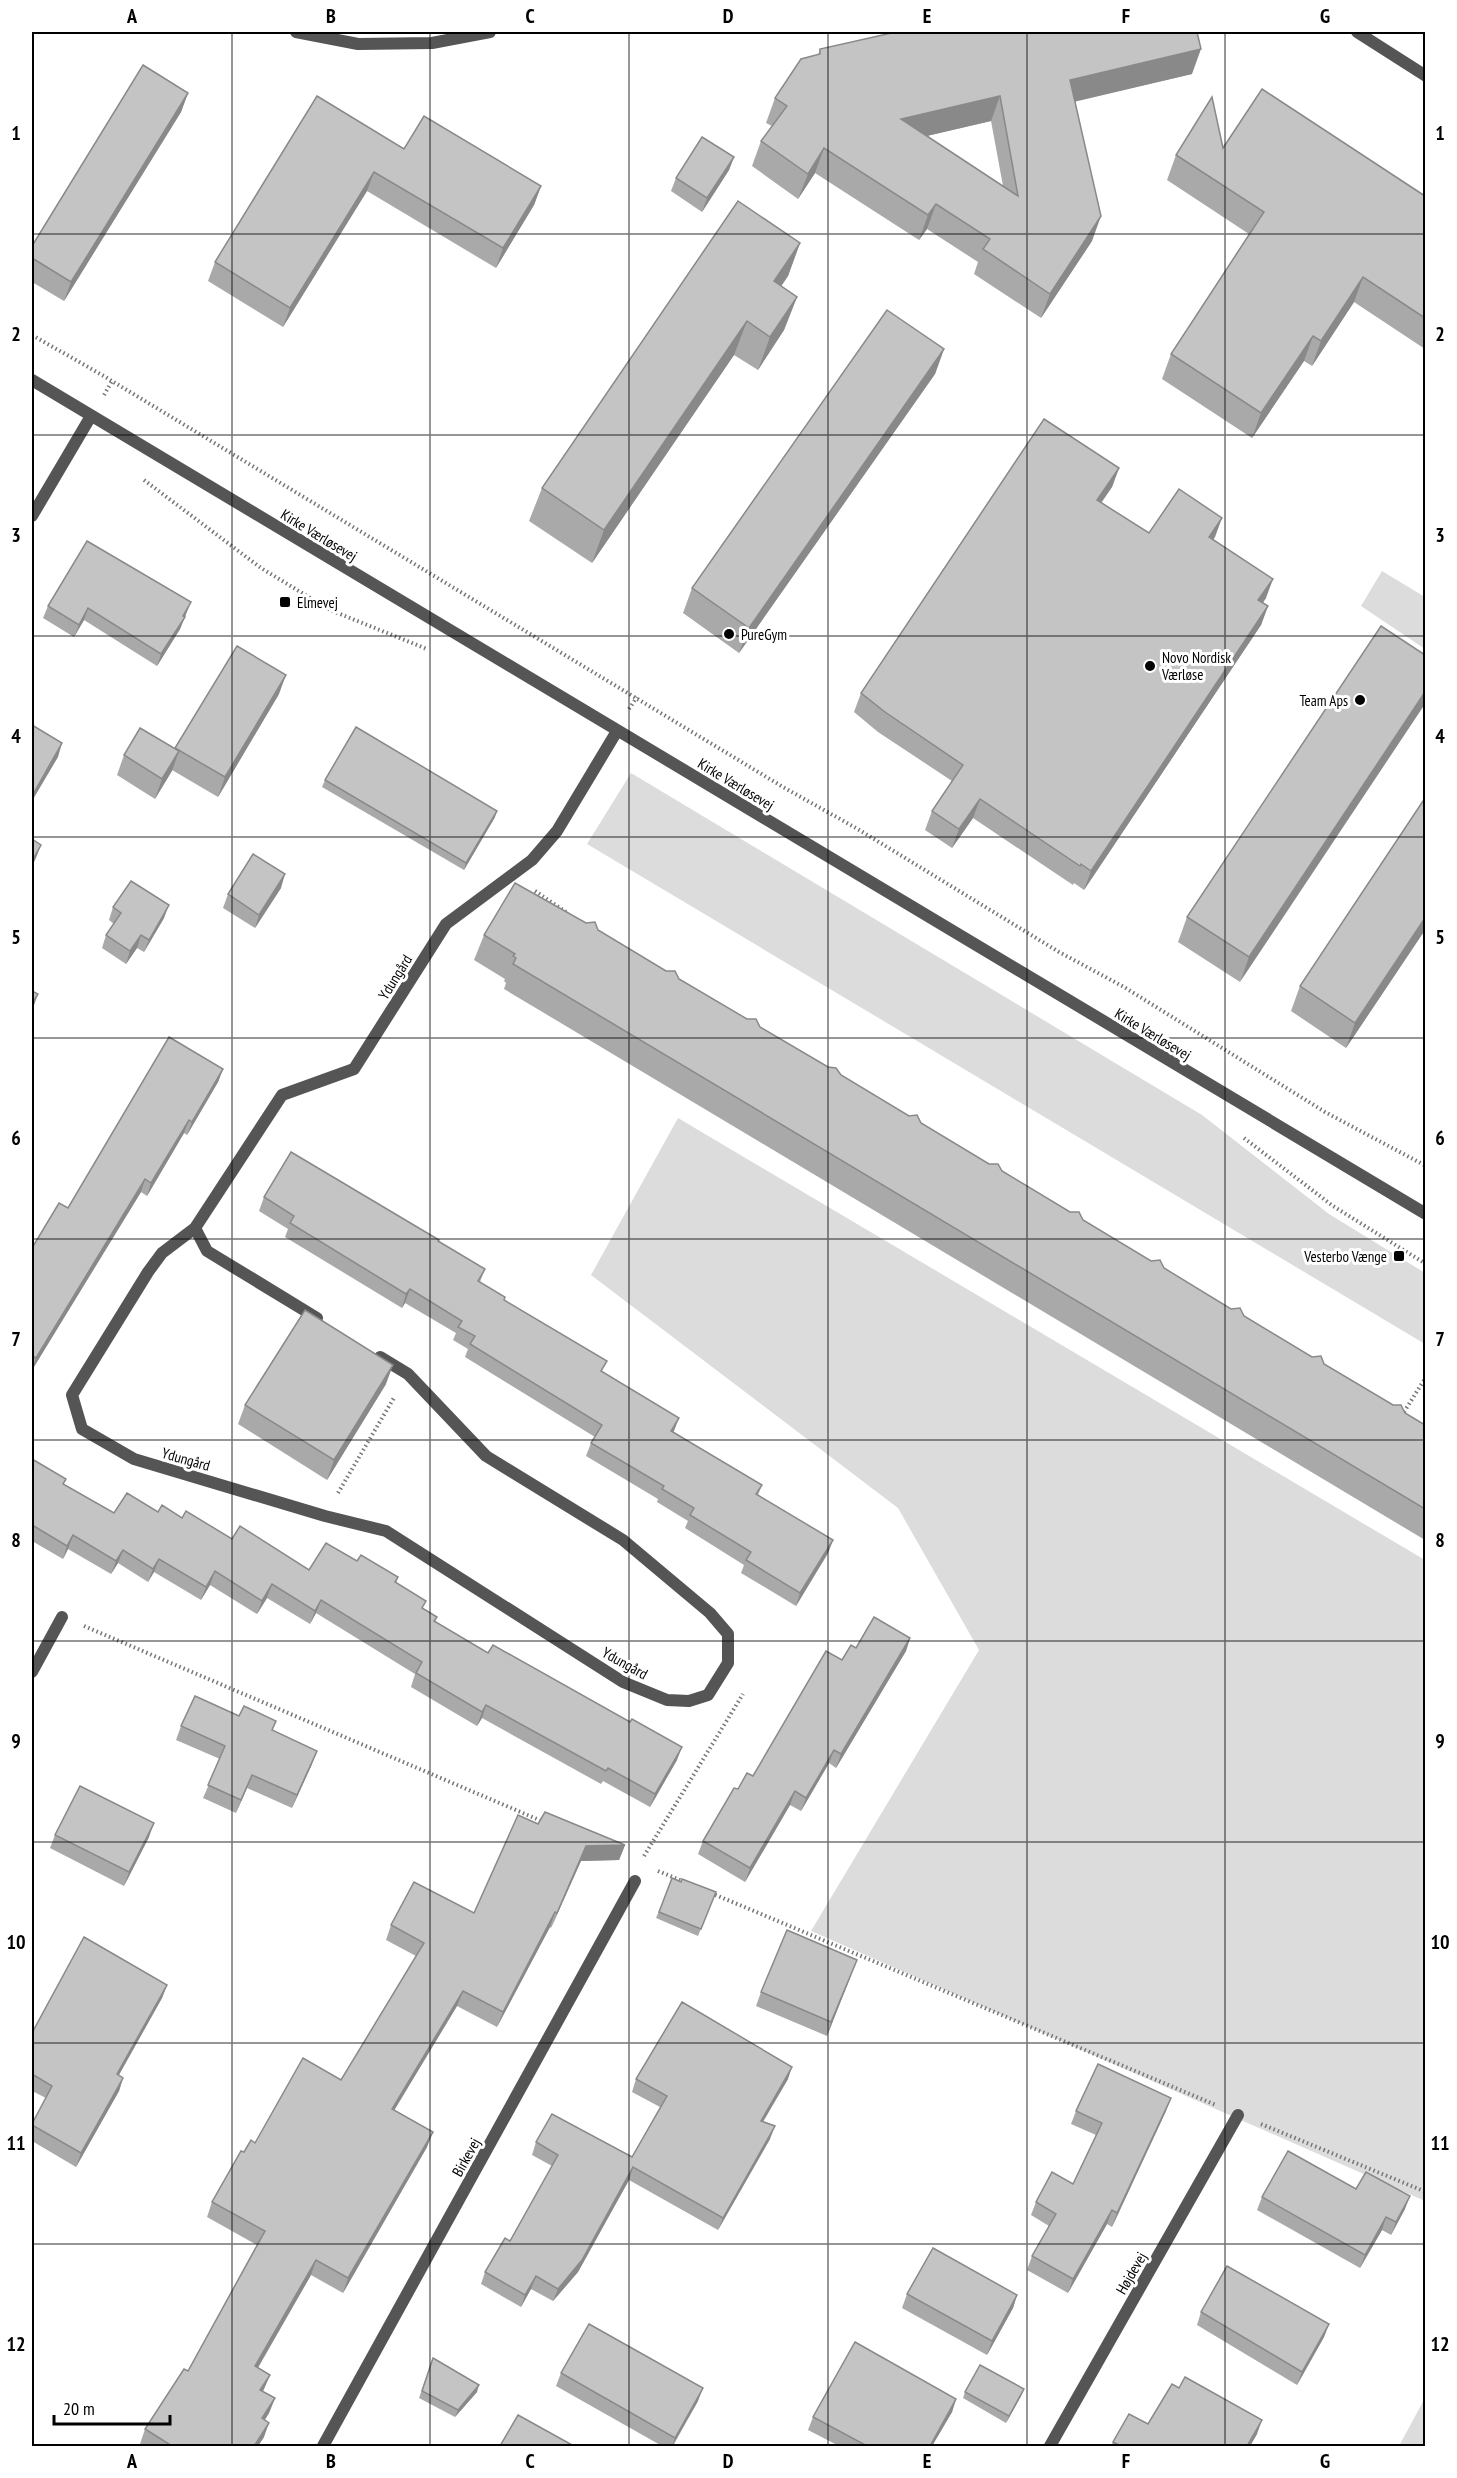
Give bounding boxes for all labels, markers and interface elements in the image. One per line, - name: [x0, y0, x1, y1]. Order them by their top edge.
- text: A: [126, 3, 138, 29]
- text: B: [326, 3, 336, 29]
- text: C: [525, 3, 535, 29]
- text: D: [723, 3, 734, 29]
- text: E: [923, 3, 931, 29]
- text: F: [1122, 3, 1130, 29]
- text: G: [1320, 3, 1330, 29]
- text: 1: [11, 120, 21, 146]
- text: 1: [1435, 120, 1445, 146]
- text: 2: [11, 321, 21, 347]
- text: 2: [1435, 321, 1445, 347]
- street label: Kirke Værløsevej: [277, 505, 361, 565]
- text: 3: [11, 522, 21, 548]
- text: 3: [1435, 522, 1445, 548]
- place label: Elmevej: [297, 593, 338, 612]
- marker: Elmevej: [278, 595, 292, 609]
- place label: PureGym: [741, 625, 787, 644]
- marker: PureGym: [722, 627, 736, 641]
- place label: Novo Nordisk Værløse: [1161, 648, 1231, 684]
- marker: Novo Nordisk Værløse: [1143, 659, 1157, 673]
- place label: Team Aps: [1299, 691, 1348, 710]
- marker: Team Aps: [1353, 693, 1367, 707]
- text: 4: [11, 723, 21, 749]
- text: 4: [1435, 723, 1445, 749]
- street label: Kirke Værløsevej: [694, 754, 778, 814]
- text: 5: [11, 924, 21, 950]
- text: 5: [1435, 924, 1445, 950]
- street label: Ydungård: [374, 951, 416, 1003]
- street label: Kirke Værløsevej: [1111, 1004, 1195, 1064]
- text: 6: [11, 1125, 21, 1151]
- text: 6: [1435, 1125, 1445, 1151]
- place label: Vesterbo Vænge: [1303, 1247, 1387, 1266]
- marker: Vesterbo Vænge: [1392, 1249, 1406, 1263]
- text: 7: [11, 1326, 21, 1352]
- text: 7: [1435, 1326, 1445, 1352]
- street label: Ydungård: [160, 1443, 212, 1475]
- text: 8: [11, 1527, 21, 1553]
- text: 8: [1435, 1527, 1445, 1553]
- street label: Ydungård: [599, 1643, 651, 1683]
- text: 9: [11, 1728, 21, 1754]
- text: 9: [1435, 1728, 1445, 1754]
- text: 10: [6, 1929, 26, 1955]
- text: 10: [1430, 1929, 1450, 1955]
- text: 11: [6, 2130, 26, 2156]
- text: 11: [1430, 2130, 1450, 2156]
- street label: Birkevej: [448, 2134, 484, 2180]
- street label: Højdevej: [1111, 2249, 1151, 2297]
- text: 12: [6, 2331, 26, 2357]
- text: 12: [1430, 2331, 1450, 2357]
- scale bar: [54, 2388, 170, 2426]
- text: 20 m: [63, 2397, 95, 2420]
- text: A: [126, 2448, 138, 2474]
- text: B: [326, 2448, 336, 2474]
- text: C: [525, 2448, 535, 2474]
- text: D: [723, 2448, 734, 2474]
- text: E: [923, 2448, 931, 2474]
- text: F: [1122, 2448, 1130, 2474]
- text: G: [1320, 2448, 1330, 2474]

